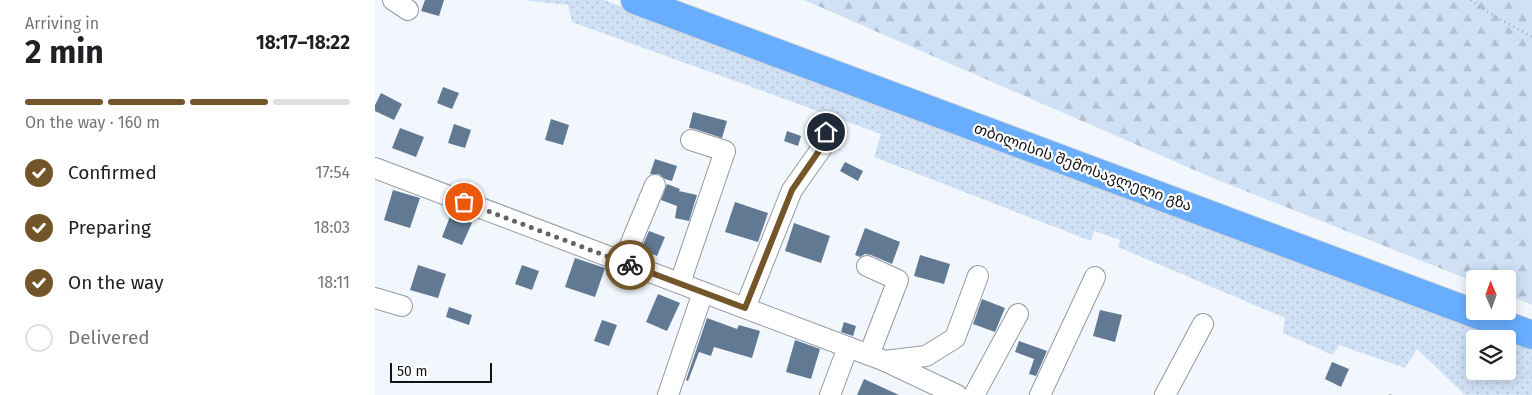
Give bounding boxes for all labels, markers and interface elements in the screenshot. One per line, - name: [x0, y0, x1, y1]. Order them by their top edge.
- text: Arriving in: [25, 14, 99, 33]
- text: 18:17–18:22: [256, 31, 350, 54]
- text: 2 min: [25, 33, 104, 71]
- pin: [805, 111, 847, 153]
- text: On the way · 160 m: [25, 113, 160, 132]
- icon: home: [812, 118, 840, 146]
- street label: თბილისის შემოსავლელი გზა: [972, 119, 1194, 215]
- icon: check: [25, 159, 53, 187]
- text: Confirmed: [68, 161, 157, 184]
- text: 17:54: [316, 163, 350, 182]
- pin: [443, 181, 485, 223]
- icon: bag: [450, 188, 478, 216]
- icon: check: [25, 214, 53, 242]
- text: Preparing: [68, 216, 151, 239]
- text: 18:03: [314, 218, 350, 237]
- courier: [605, 240, 655, 290]
- icon: bike: [616, 251, 644, 279]
- icon: check: [25, 269, 53, 297]
- north arrow: [1466, 270, 1516, 320]
- map controls: [1466, 270, 1516, 380]
- text: On the way: [68, 271, 164, 294]
- text: 18:11: [317, 273, 350, 292]
- text: Delivered: [68, 326, 150, 349]
- button: layers: [1466, 330, 1516, 380]
- scale bar: [390, 360, 493, 383]
- text: 50 m: [397, 363, 428, 380]

